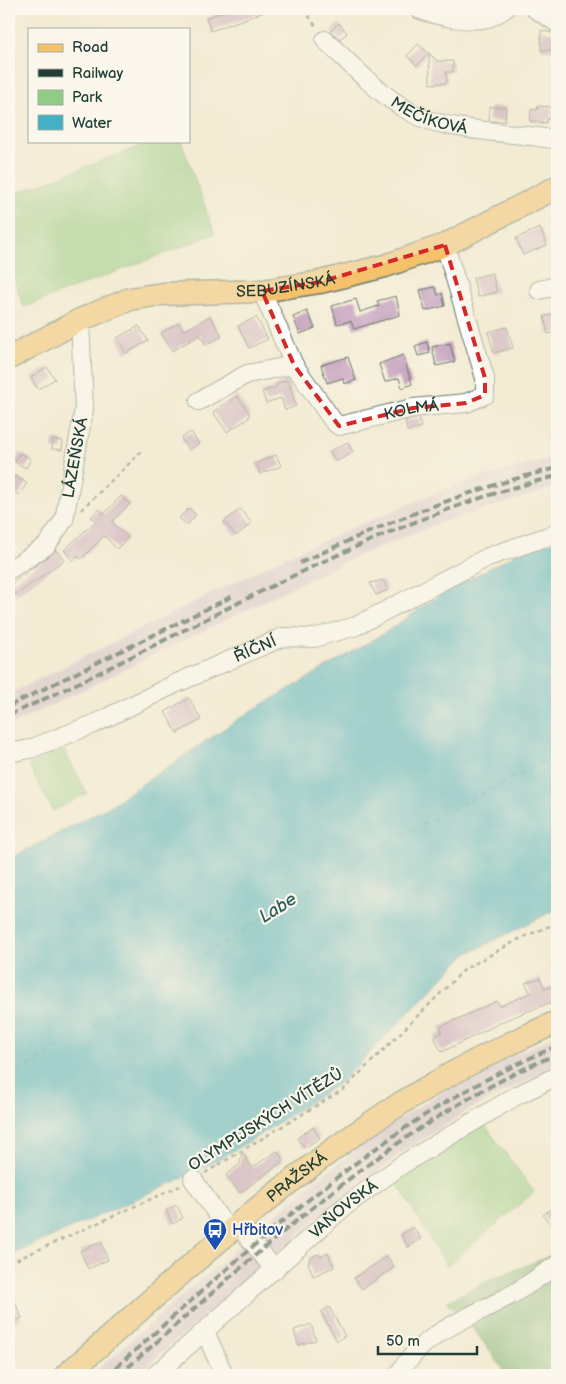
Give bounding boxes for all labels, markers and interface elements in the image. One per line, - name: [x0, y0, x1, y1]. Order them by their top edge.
- legend: [28, 28, 190, 142]
- text: Road: [72, 38, 108, 57]
- text: Railway: [72, 64, 123, 83]
- text: Park: [72, 88, 103, 107]
- street label: MEČÍKOVÁ: [387, 93, 469, 138]
- text: Water: [72, 114, 112, 133]
- street label: SEBUZÍNSKÁ: [236, 267, 337, 301]
- street label: KOLMÁ: [382, 394, 440, 424]
- street label: LÁZEŇSKÁ: [58, 415, 92, 500]
- street label: ŘÍČNÍ: [230, 630, 280, 667]
- water label: Labe: [255, 888, 301, 928]
- street label: OLYMPIJSKÝCH VÍTĚZŮ: [184, 1063, 347, 1175]
- street label: PRAŽSKÁ: [263, 1146, 331, 1206]
- street label: VAŇOVSKÁ: [306, 1175, 381, 1243]
- bus stop icon: Hřbitov: [202, 1217, 228, 1251]
- place label: Hřbitov: [232, 1221, 283, 1240]
- scale bar: [378, 1324, 477, 1356]
- text: 50 m: [386, 1332, 420, 1351]

